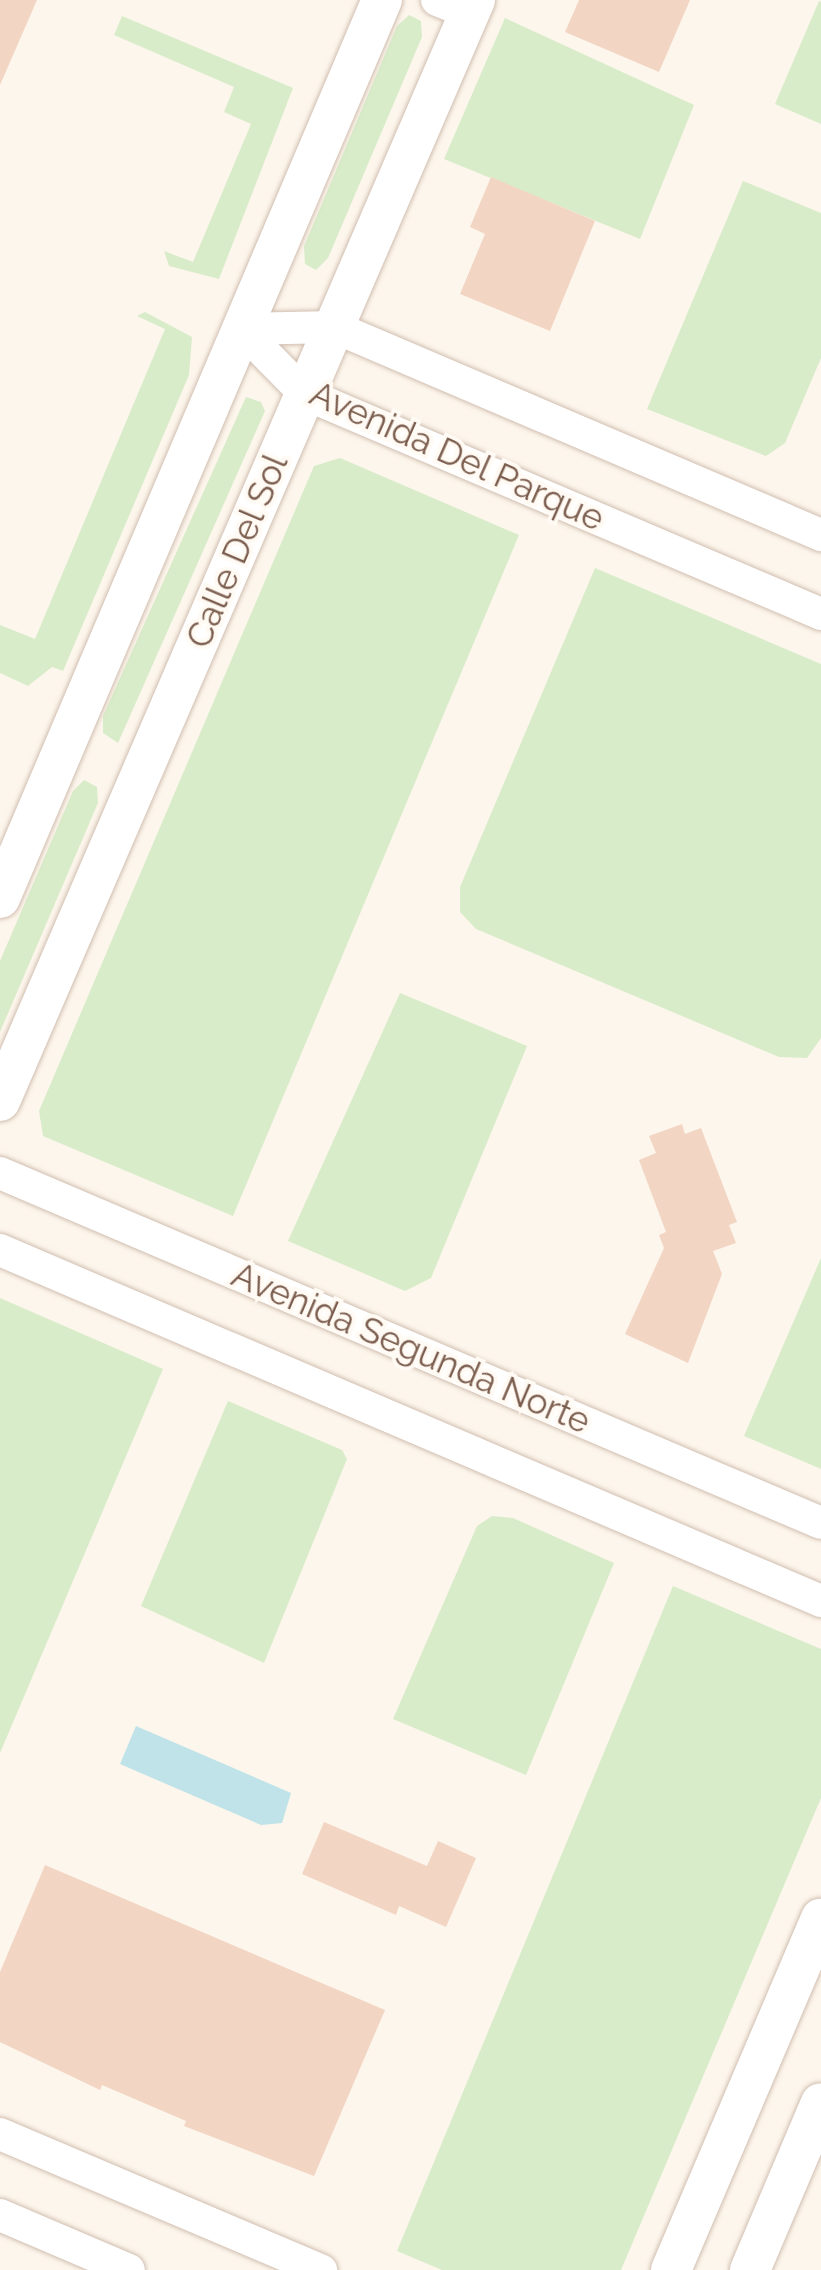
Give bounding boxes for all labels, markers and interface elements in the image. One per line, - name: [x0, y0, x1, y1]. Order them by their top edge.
- street label: Avenida Del Parque: [303, 372, 611, 540]
- street label: Calle Del Sol: [177, 447, 297, 655]
- street label: Avenida Segunda Norte: [226, 1253, 596, 1443]

